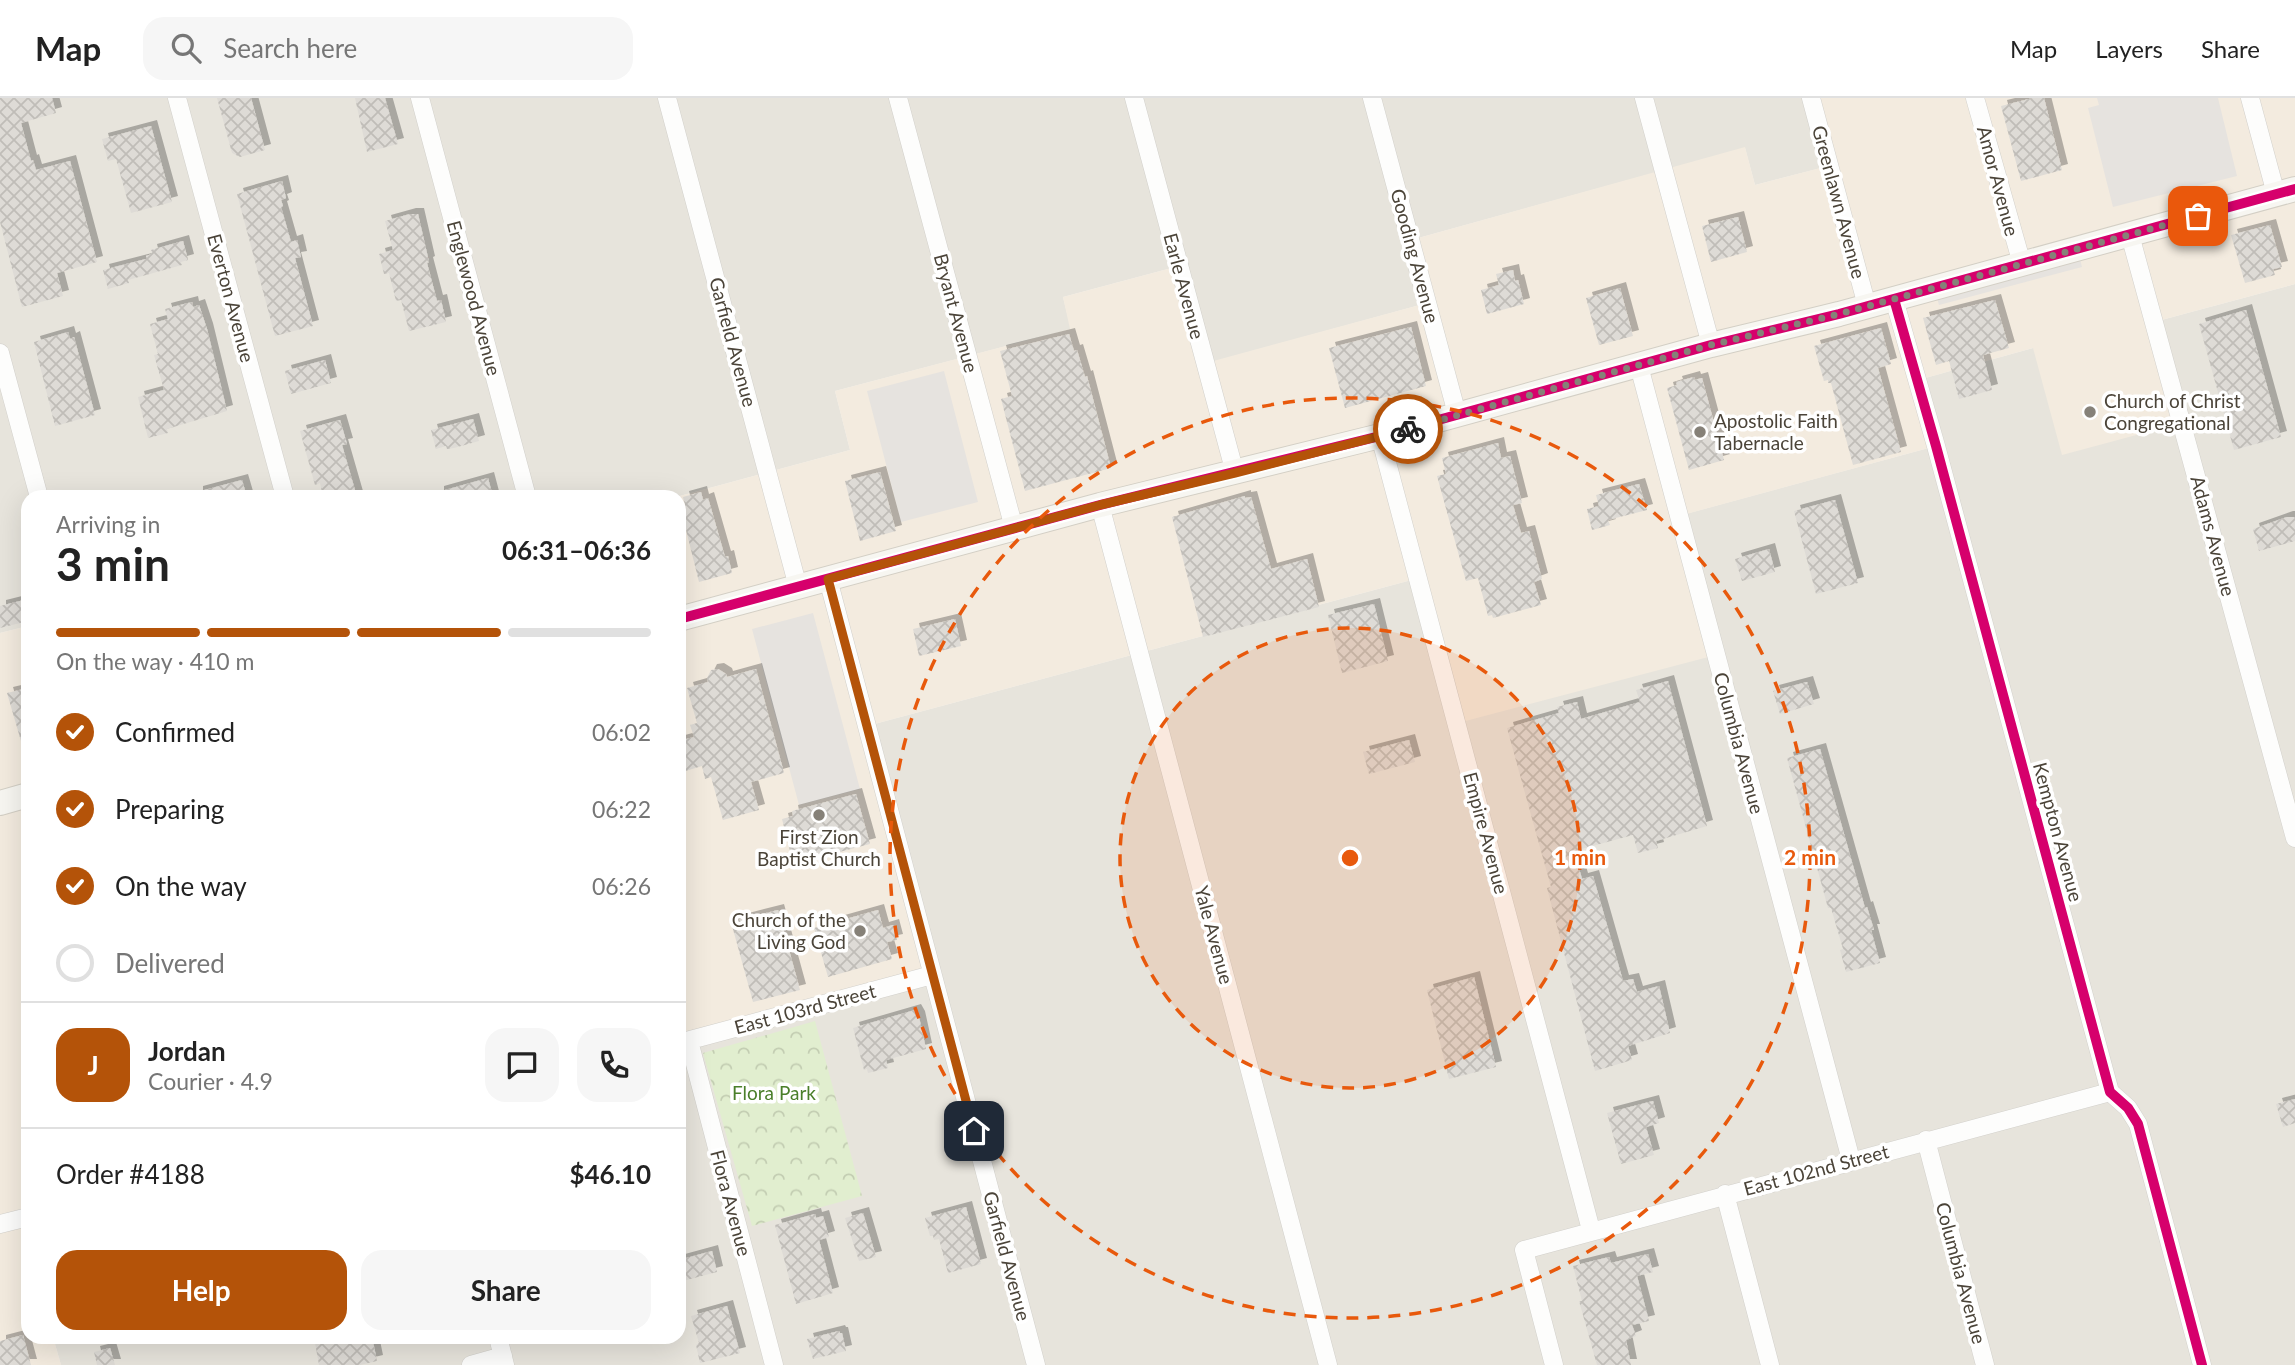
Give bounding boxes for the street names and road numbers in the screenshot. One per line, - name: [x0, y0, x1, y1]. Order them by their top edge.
- street label: Greenlawn Avenue: [1808, 123, 1871, 281]
- street label: Amor Avenue: [1973, 123, 2024, 238]
- street label: Gooding Avenue: [1387, 186, 1444, 326]
- street label: Englewood Avenue: [443, 218, 506, 378]
- street label: Earle Avenue: [1159, 230, 1210, 341]
- street label: Everton Avenue: [203, 231, 260, 365]
- street label: Bryant Avenue: [930, 251, 983, 375]
- street label: Garfield Avenue: [705, 274, 762, 409]
- street label: Adams Avenue: [2186, 473, 2241, 599]
- street label: Columbia Avenue: [1710, 670, 1769, 816]
- street label: Kempton Avenue: [2029, 760, 2088, 904]
- street label: Empire Avenue: [1459, 769, 1514, 896]
- street label: Yale Avenue: [1190, 883, 1239, 987]
- street label: East 103rd Street: [732, 979, 878, 1038]
- street label: East 102nd Street: [1741, 1139, 1891, 1200]
- street label: Flora Avenue: [706, 1147, 757, 1259]
- street label: Garfield Avenue: [979, 1188, 1036, 1323]
- street label: Columbia Avenue: [1932, 1200, 1991, 1346]

